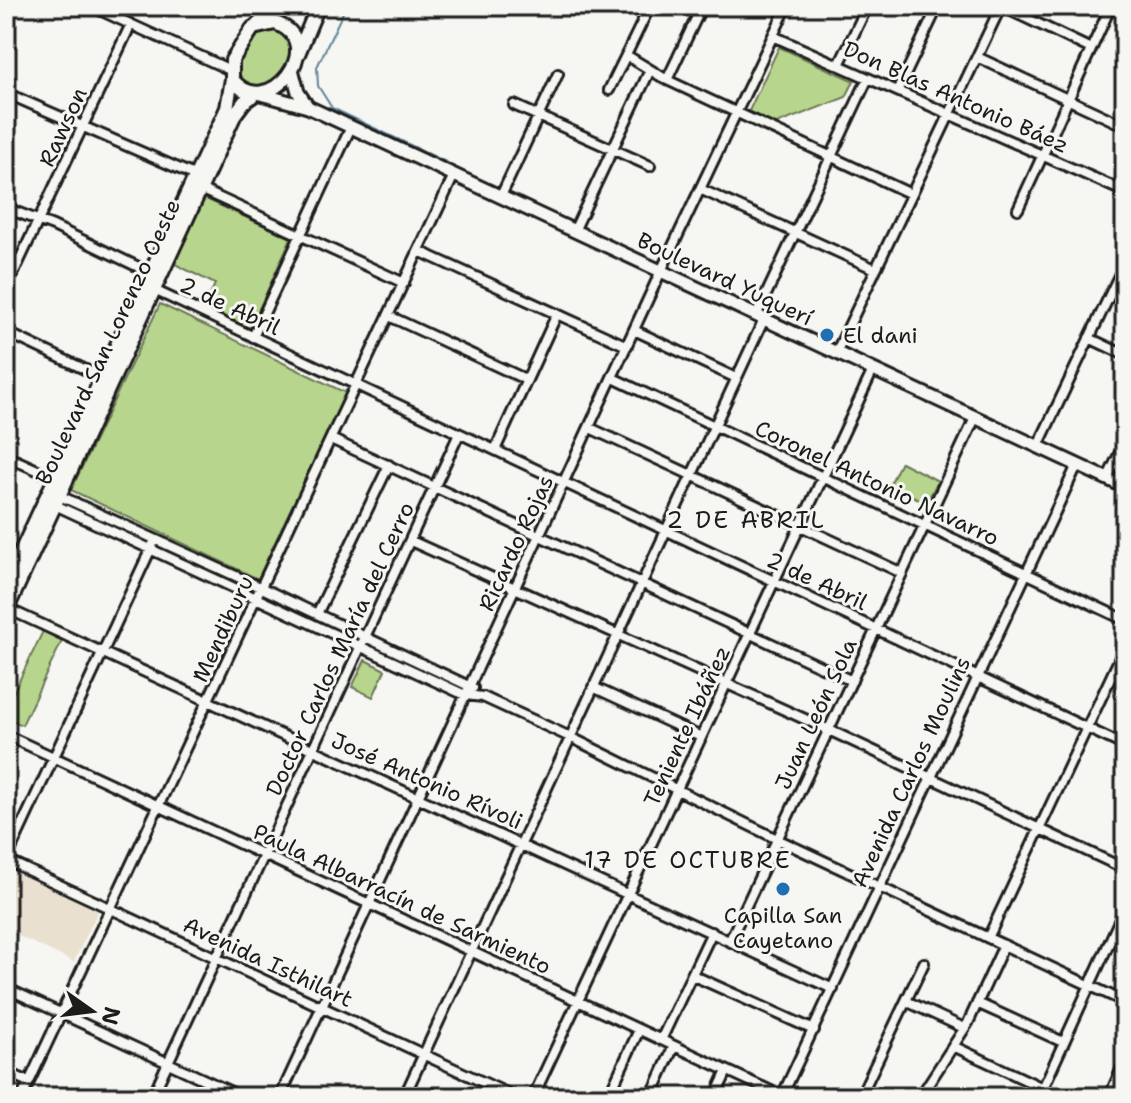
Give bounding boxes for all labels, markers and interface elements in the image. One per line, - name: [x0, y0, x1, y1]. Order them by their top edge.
- street label: Don Blas Antonio Báez: [839, 34, 1073, 160]
- street label: Rawson: [32, 83, 94, 171]
- street label: Boulevard San Lorenzo Oeste: [29, 194, 187, 490]
- street label: Boulevard Yuquerí: [632, 226, 818, 332]
- street label: 2 de Abril: [175, 270, 285, 342]
- place label: El dani: [843, 321, 918, 350]
- marker: El dani: [818, 326, 836, 344]
- street label: Coronel Antonio Navarro: [750, 414, 1004, 552]
- street label: Ricardo Rojas: [472, 470, 560, 616]
- street label: Doctor Carlos María del Cerro: [259, 497, 421, 801]
- district label: 2 DE ABRIL: [666, 504, 826, 536]
- street label: 2 de Abril: [762, 545, 872, 617]
- street label: Mendiburu: [186, 571, 260, 687]
- street label: Juan León Sola: [768, 633, 864, 794]
- street label: Teniente Ibáñez: [637, 641, 737, 811]
- street label: Avenida Carlos Moulins: [845, 652, 977, 892]
- street label: José Antonio Rívoli: [327, 726, 527, 836]
- street label: Paula Albarracín de Sarmiento: [248, 817, 556, 981]
- district label: 17 DE OCTUBRE: [584, 844, 792, 876]
- marker: Capilla San Cayetano: [774, 880, 792, 898]
- place label: Capilla San Cayetano: [724, 901, 842, 955]
- street label: Avenida Isthilart: [179, 910, 357, 1014]
- north arrow: [52, 971, 132, 1051]
- text: N: [95, 1004, 127, 1028]

